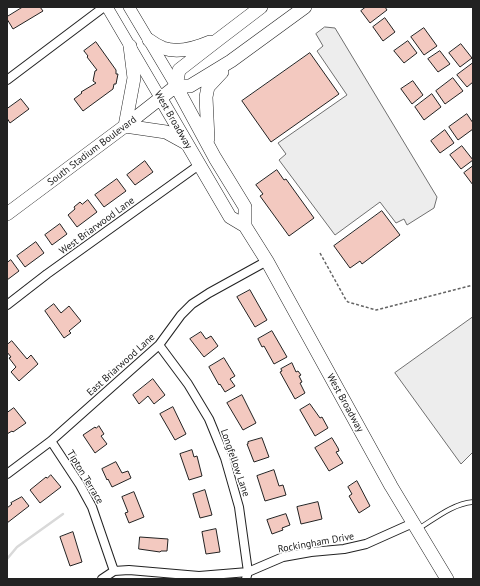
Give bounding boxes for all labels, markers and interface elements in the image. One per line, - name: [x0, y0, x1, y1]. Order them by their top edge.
- street label: West Broadway: [152, 89, 194, 151]
- street label: South Stadium Boulevard: [45, 114, 139, 188]
- street label: West Briarwood Lane: [57, 195, 137, 257]
- street label: East Briarwood Lane: [85, 331, 157, 399]
- street label: West Broadway: [324, 372, 366, 434]
- street label: Longfellow Lane: [218, 428, 252, 498]
- street label: Tipton Terrace: [64, 448, 106, 506]
- street label: Rockingham Drive: [277, 530, 355, 556]

